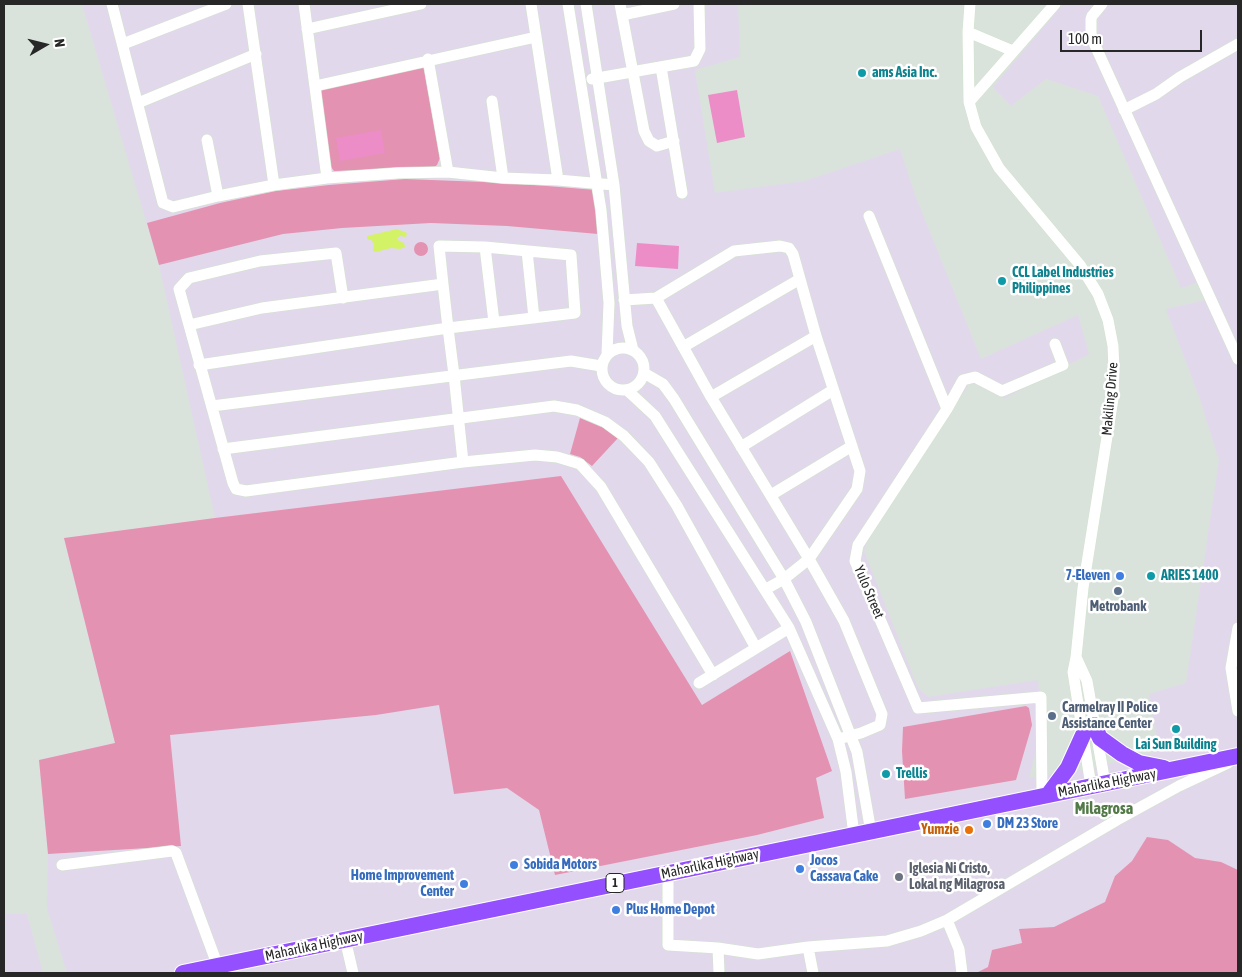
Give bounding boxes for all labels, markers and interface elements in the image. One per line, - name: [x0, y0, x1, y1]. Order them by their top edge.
- north arrow: [20, 20, 70, 70]
- scale bar: [1062, 20, 1204, 52]
- text: 100 m: [1068, 30, 1102, 47]
- text: N: [51, 38, 68, 48]
- place label: ams Asia Inc.: [872, 65, 937, 81]
- marker: ams Asia Inc.: [856, 67, 868, 79]
- place label: CCL Label Industries Philippines: [1012, 265, 1114, 298]
- marker: CCL Label Industries Philippines: [996, 275, 1008, 287]
- street label: Makiling Drive: [1098, 362, 1122, 436]
- street label: Yulo Street: [850, 563, 888, 621]
- place label: 7-Eleven: [1065, 568, 1110, 584]
- place label: ARIES 1400: [1161, 568, 1219, 584]
- marker: 7-Eleven: [1114, 570, 1126, 582]
- marker: ARIES 1400: [1145, 570, 1157, 582]
- marker: Metrobank: [1112, 585, 1124, 597]
- place label: Metrobank: [1090, 599, 1146, 615]
- place label: Carmelray II Police Assistance Center: [1062, 700, 1158, 732]
- marker: Carmelray II Police Assistance Center: [1046, 710, 1058, 722]
- marker: Lai Sun Building: [1170, 723, 1182, 735]
- place label: Lai Sun Building: [1135, 737, 1217, 753]
- street label: Maharlika Highway: [1057, 765, 1157, 801]
- place label: Trellis: [896, 766, 927, 782]
- marker: Trellis: [880, 768, 892, 780]
- district label: Milagrosa: [1075, 799, 1133, 819]
- place label: DM 23 Store: [997, 816, 1058, 832]
- marker: DM 23 Store: [981, 818, 993, 830]
- place label: Yumzie: [921, 822, 959, 838]
- marker: Yumzie: [963, 824, 975, 836]
- street label: Maharlika Highway: [660, 845, 760, 883]
- place label: Jocos Cassava Cake: [810, 853, 878, 886]
- place label: Sobida Motors: [524, 857, 597, 873]
- marker: Sobida Motors: [508, 859, 520, 871]
- place label: Iglesia Ni Cristo, Lokal ng Milagrosa: [909, 861, 1005, 894]
- marker: Jocos Cassava Cake: [794, 863, 806, 875]
- place label: Home Improvement Center: [351, 868, 454, 900]
- marker: Iglesia Ni Cristo, Lokal ng Milagrosa: [893, 871, 905, 883]
- road number: 1: [606, 874, 624, 892]
- marker: Home Improvement Center: [458, 878, 470, 890]
- place label: Plus Home Depot: [626, 902, 715, 918]
- marker: Plus Home Depot: [610, 904, 622, 916]
- street label: Maharlika Highway: [264, 927, 364, 965]

